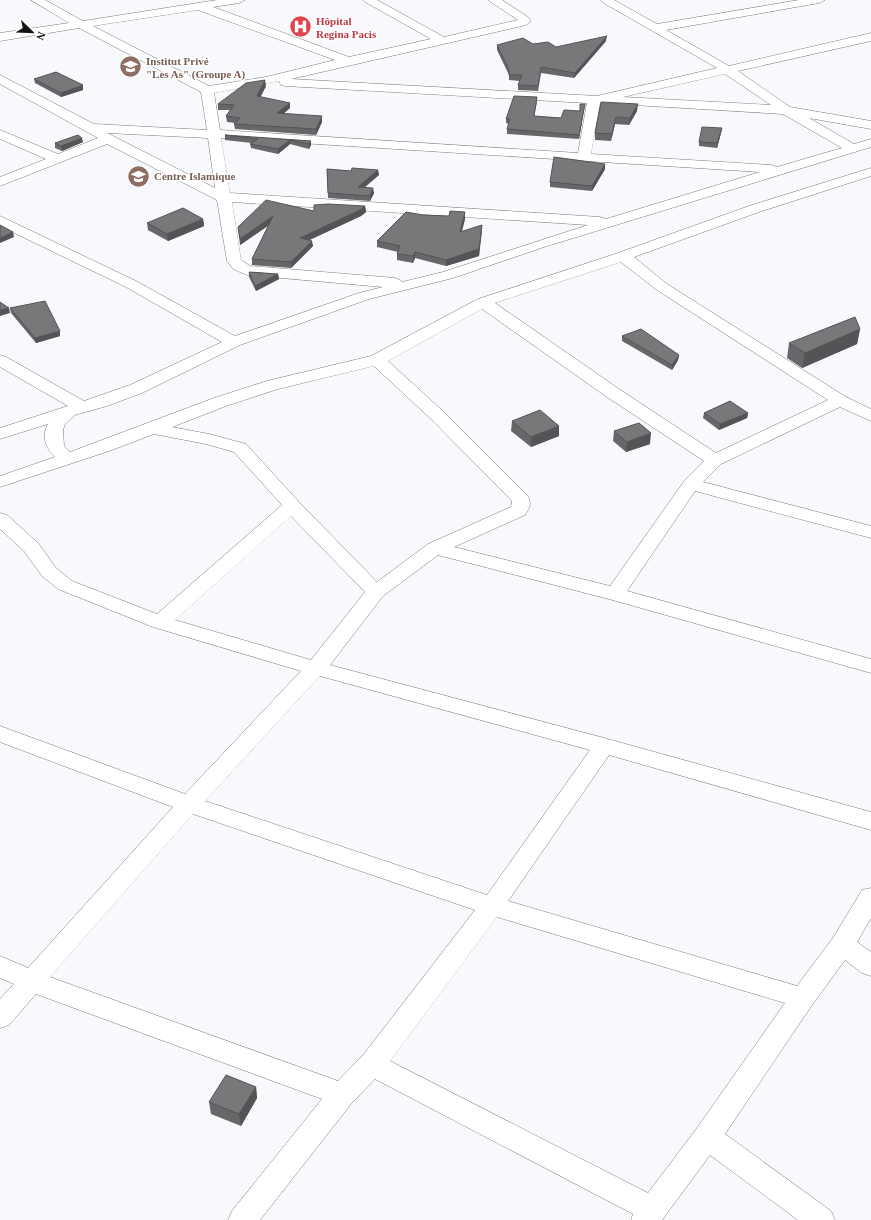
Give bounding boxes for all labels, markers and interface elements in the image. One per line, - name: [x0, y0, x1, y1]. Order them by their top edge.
- north arrow: [12, 12, 52, 52]
- hospital icon: Hôpital Regina Pacis: [288, 14, 314, 40]
- place label: Hôpital Regina Pacis: [316, 15, 377, 40]
- text: N: [34, 30, 48, 42]
- school or university icon: Institut Privé "Les As" (Groupe A): [118, 54, 144, 80]
- place label: Institut Privé "Les As" (Groupe A): [146, 55, 245, 81]
- school or university icon: Centre Islamique: [126, 163, 152, 189]
- place label: Centre Islamique: [154, 170, 235, 182]

